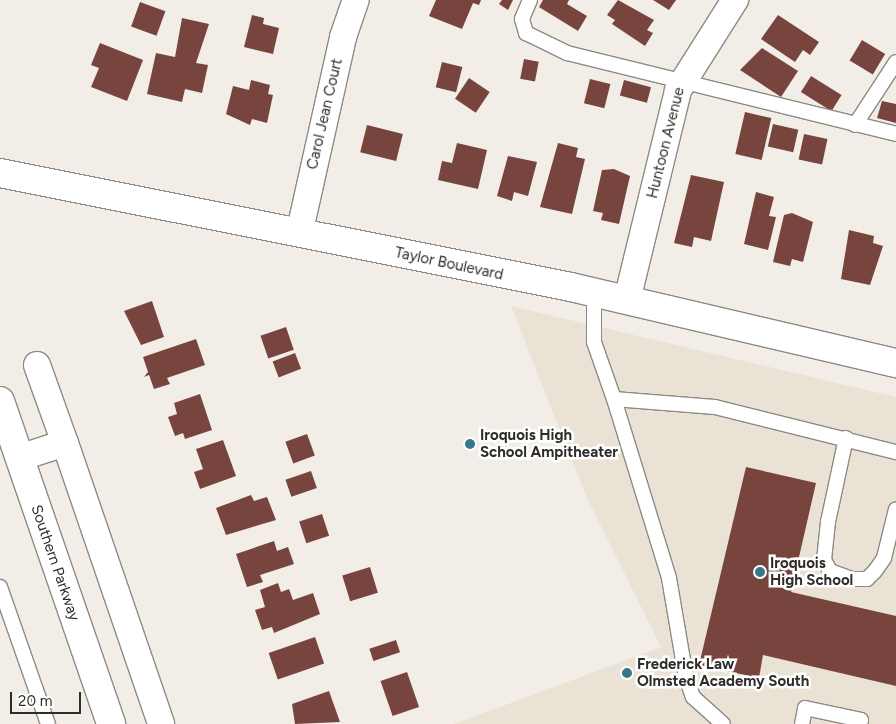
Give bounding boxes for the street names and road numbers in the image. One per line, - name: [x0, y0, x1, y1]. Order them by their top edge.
- street label: Carol Jean Court: [303, 57, 347, 171]
- street label: Huntoon Avenue: [643, 86, 689, 200]
- street label: Taylor Boulevard: [393, 244, 505, 284]
- street label: Southern Parkway: [27, 503, 83, 623]

